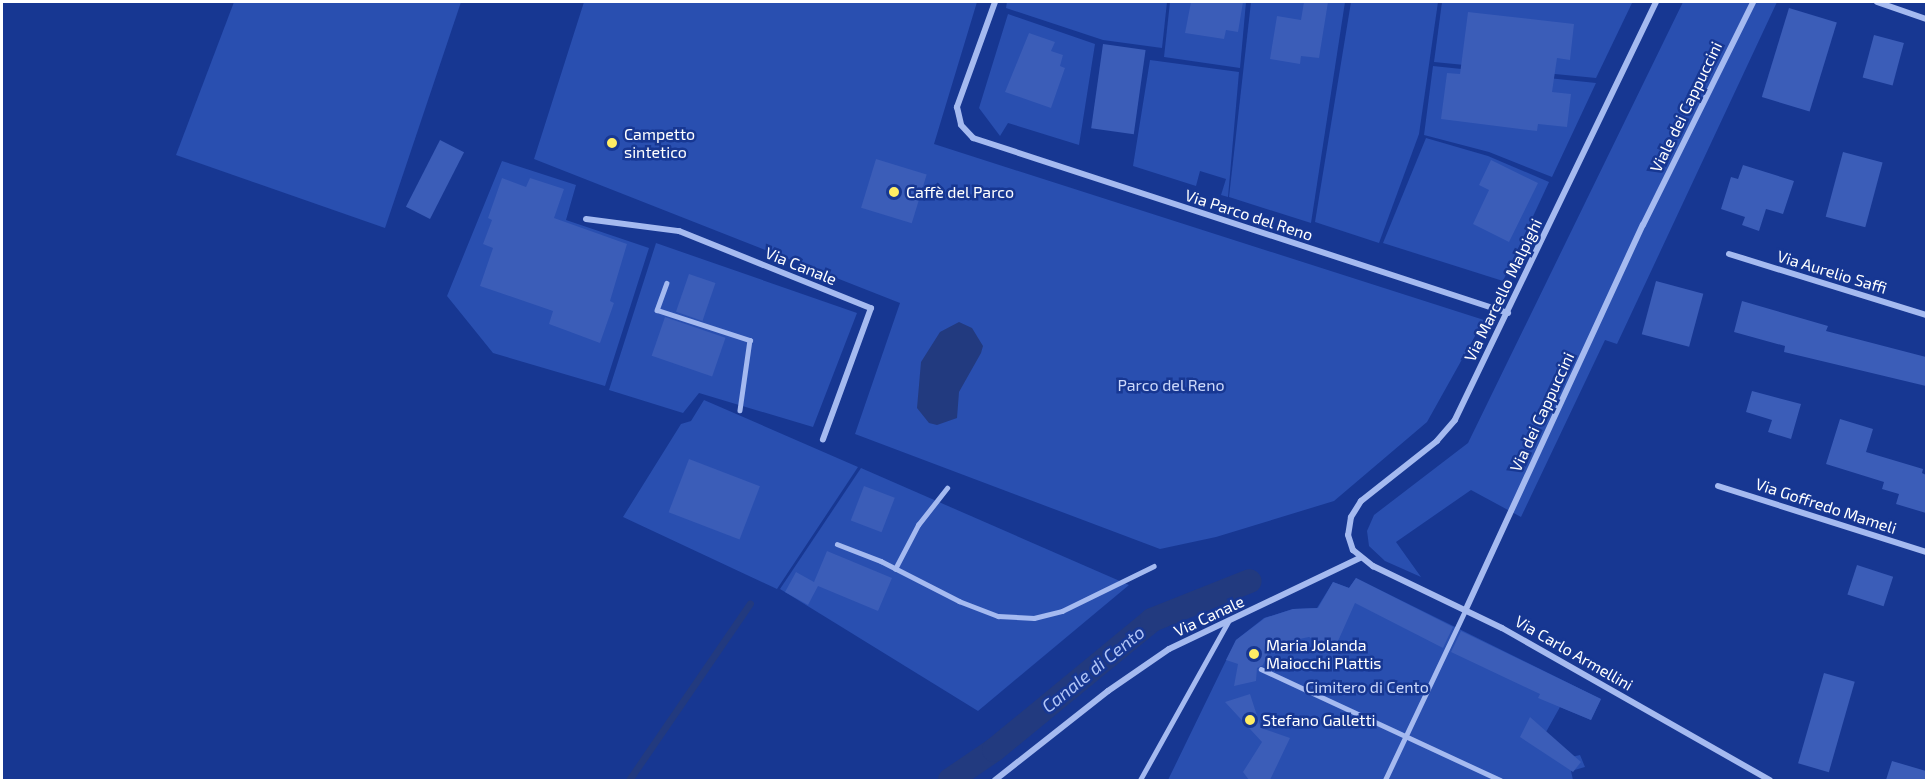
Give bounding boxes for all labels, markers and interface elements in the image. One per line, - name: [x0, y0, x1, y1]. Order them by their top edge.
- street label: Viale dei Cappuccini: [1646, 39, 1726, 175]
- place label: Campetto sintetico: [624, 124, 695, 162]
- marker: Campetto sintetico: [605, 136, 619, 150]
- place label: Caffè del Parco: [906, 182, 1015, 202]
- marker: Caffè del Parco: [887, 185, 901, 199]
- street label: Via Parco del Reno: [1182, 185, 1316, 245]
- street label: Via Marcello Malpighi: [1460, 215, 1546, 365]
- street label: Via Canale: [762, 243, 840, 289]
- street label: Via Aurelio Saffi: [1775, 246, 1889, 298]
- street label: Via dei Cappuccini: [1506, 349, 1578, 475]
- park label: Parco del Reno: [1117, 375, 1225, 395]
- street label: Via Goffredo Mameli: [1753, 474, 1899, 538]
- street label: Via Canale: [1171, 591, 1247, 641]
- street label: Via Carlo Armellini: [1511, 611, 1637, 695]
- water label: Canale di Cento: [1037, 621, 1149, 717]
- place label: Maria Jolanda Maiocchi Plattis: [1266, 635, 1381, 673]
- marker: Maria Jolanda Maiocchi Plattis: [1247, 647, 1261, 661]
- park label: Cimitero di Cento: [1305, 677, 1429, 697]
- place label: Stefano Galletti: [1262, 710, 1375, 730]
- marker: Stefano Galletti: [1243, 713, 1257, 727]

